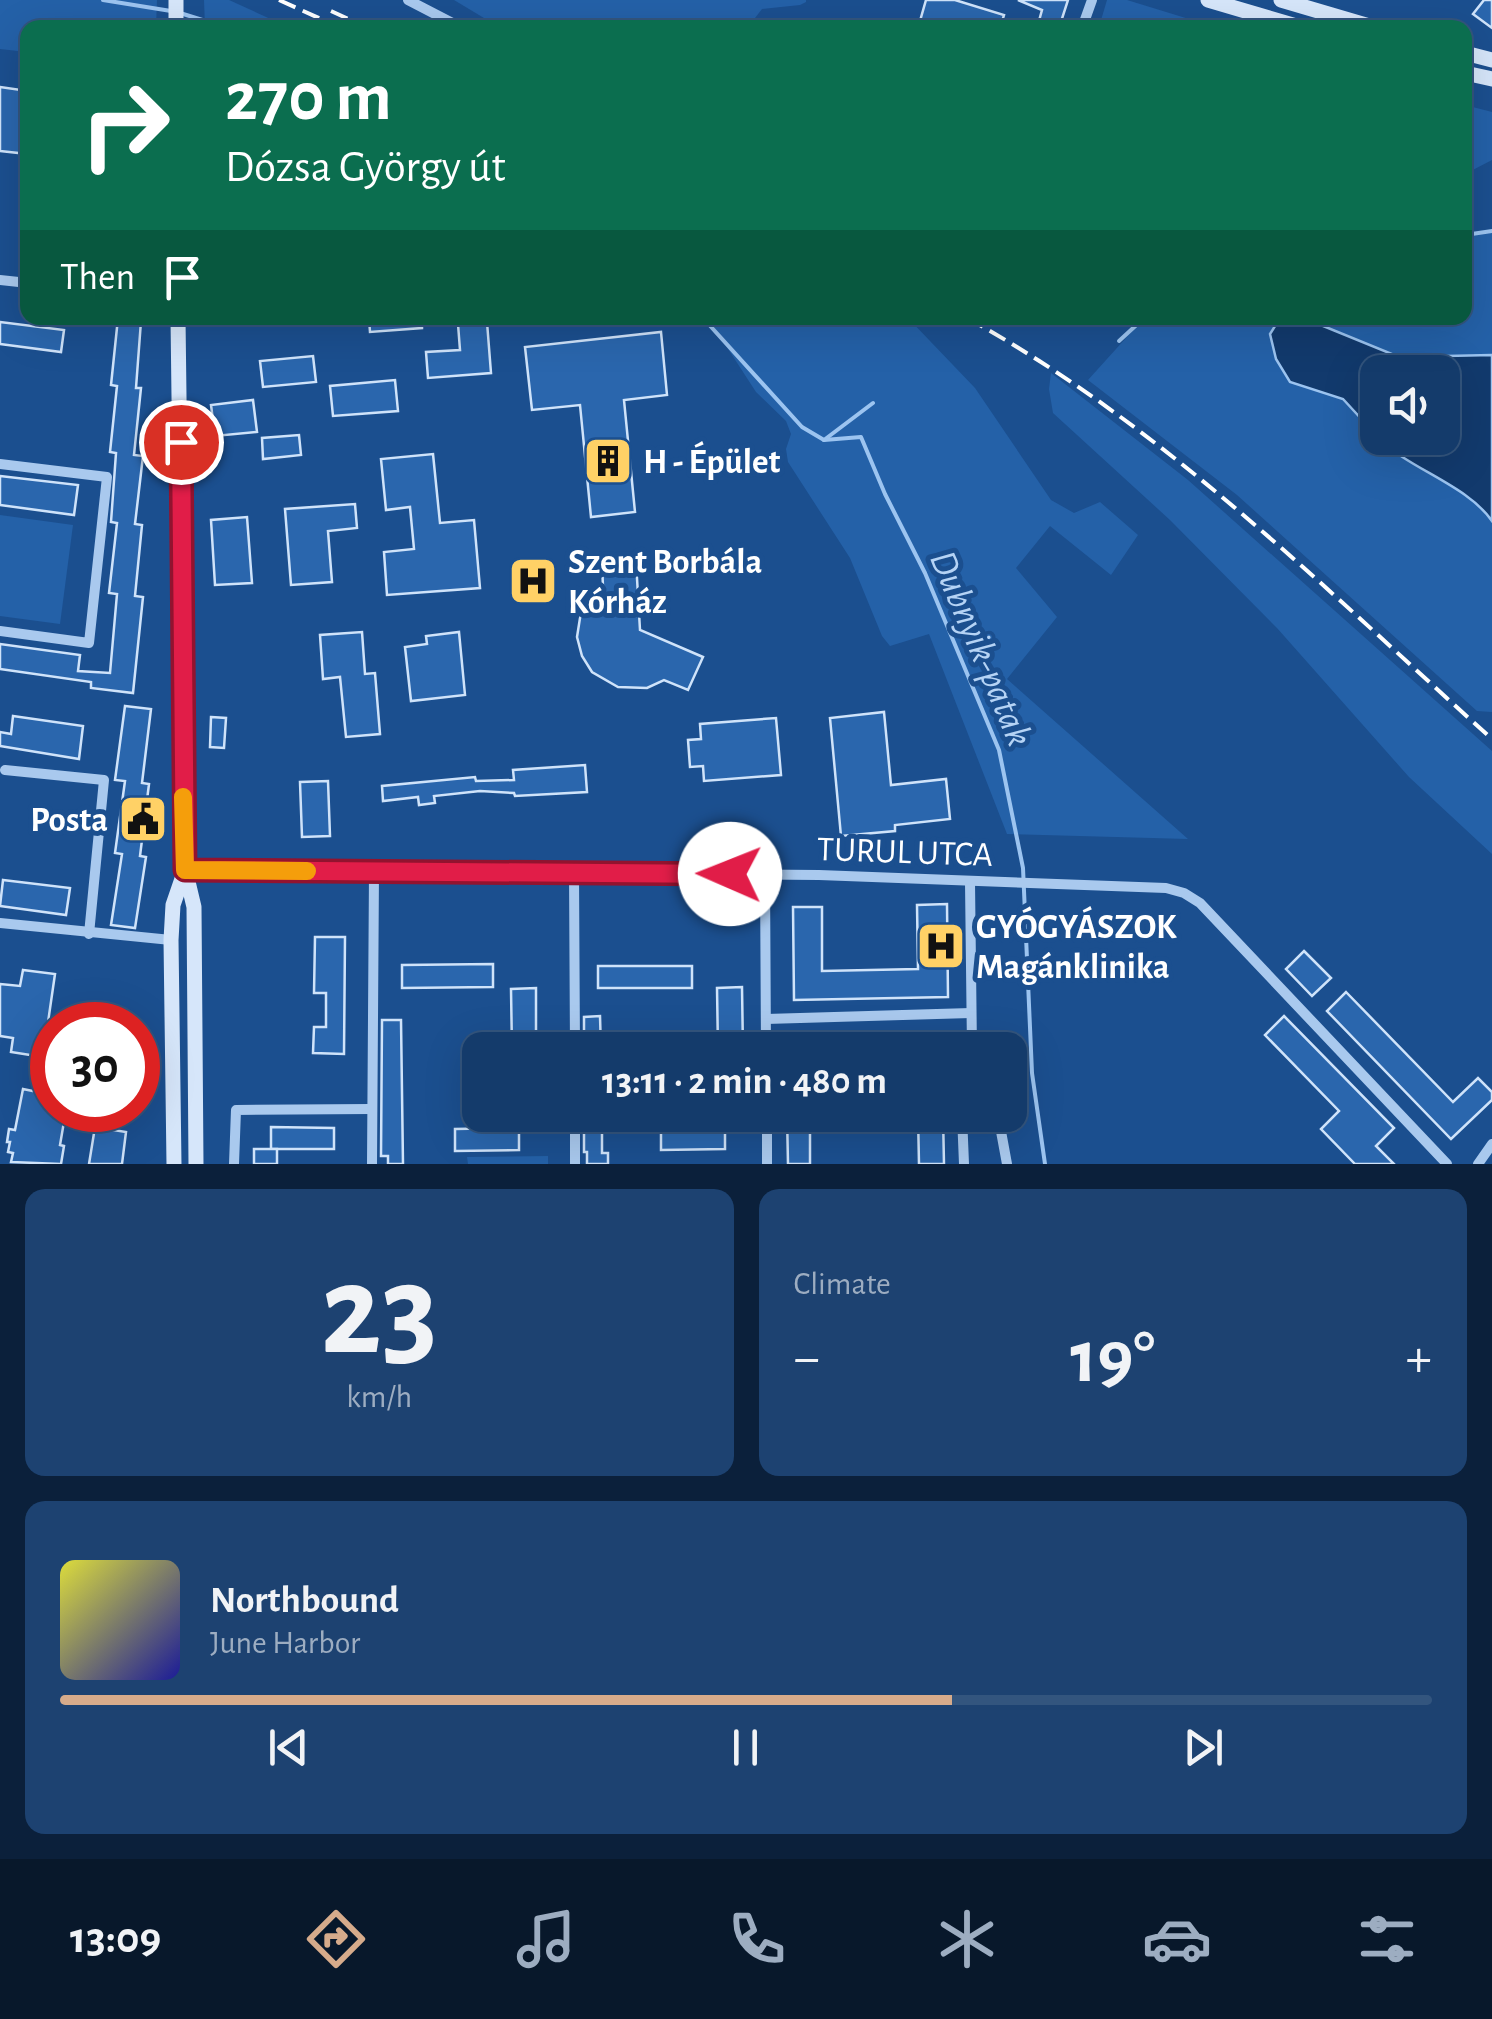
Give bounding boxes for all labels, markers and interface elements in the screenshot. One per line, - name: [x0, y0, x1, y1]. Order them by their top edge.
- icon: right: [60, 60, 190, 190]
- text: 270 m: [225, 63, 392, 133]
- text: Dózsa György út: [225, 145, 506, 190]
- icon: arrive: [155, 250, 210, 305]
- text: Then: [60, 259, 135, 297]
- map controls: [1360, 355, 1460, 455]
- button: sound: [1360, 355, 1460, 455]
- pin: [139, 400, 224, 485]
- icon: arrive: [154, 415, 209, 470]
- building icon: H - Épület: [582, 435, 634, 487]
- place label: H - Épület: [643, 441, 781, 480]
- place label: Szent Borbála Kórház: [568, 545, 762, 620]
- water label: Dubnyik-patak: [922, 546, 1038, 752]
- hospital icon: Szent Borbála Kórház: [507, 555, 559, 607]
- public building icon: Posta: [117, 793, 169, 845]
- place label: Posta: [30, 803, 108, 838]
- position arrow: [678, 822, 782, 926]
- street label: TURUL UTCA: [816, 832, 994, 873]
- place label: GYÓGYÁSZOK Magánklinika: [976, 906, 1177, 985]
- hospital icon: GYÓGYÁSZOK Magánklinika: [915, 920, 967, 972]
- speed limit sign: 30: [30, 1002, 160, 1132]
- text: 13:11 · 2 min · 480 m: [602, 1063, 887, 1101]
- text: 23: [321, 1248, 438, 1378]
- text: Climate: [794, 1268, 891, 1300]
- text: 19°: [1070, 1321, 1155, 1396]
- text: −: [794, 1331, 820, 1386]
- text: +: [1406, 1331, 1432, 1386]
- text: km/h: [346, 1381, 412, 1413]
- text: Northbound: [210, 1582, 399, 1620]
- text: June Harbor: [210, 1627, 360, 1659]
- icon: previous: [261, 1720, 316, 1775]
- icon: pause: [718, 1720, 773, 1775]
- icon: next: [1176, 1720, 1231, 1775]
- icon: directions: [301, 1904, 371, 1974]
- icon: music: [511, 1904, 581, 1974]
- icon: phone: [722, 1904, 792, 1974]
- icon: climate: [932, 1904, 1002, 1974]
- icon: car: [1142, 1904, 1212, 1974]
- icon: filters: [1352, 1904, 1422, 1974]
- text: 13:09: [70, 1916, 161, 1961]

